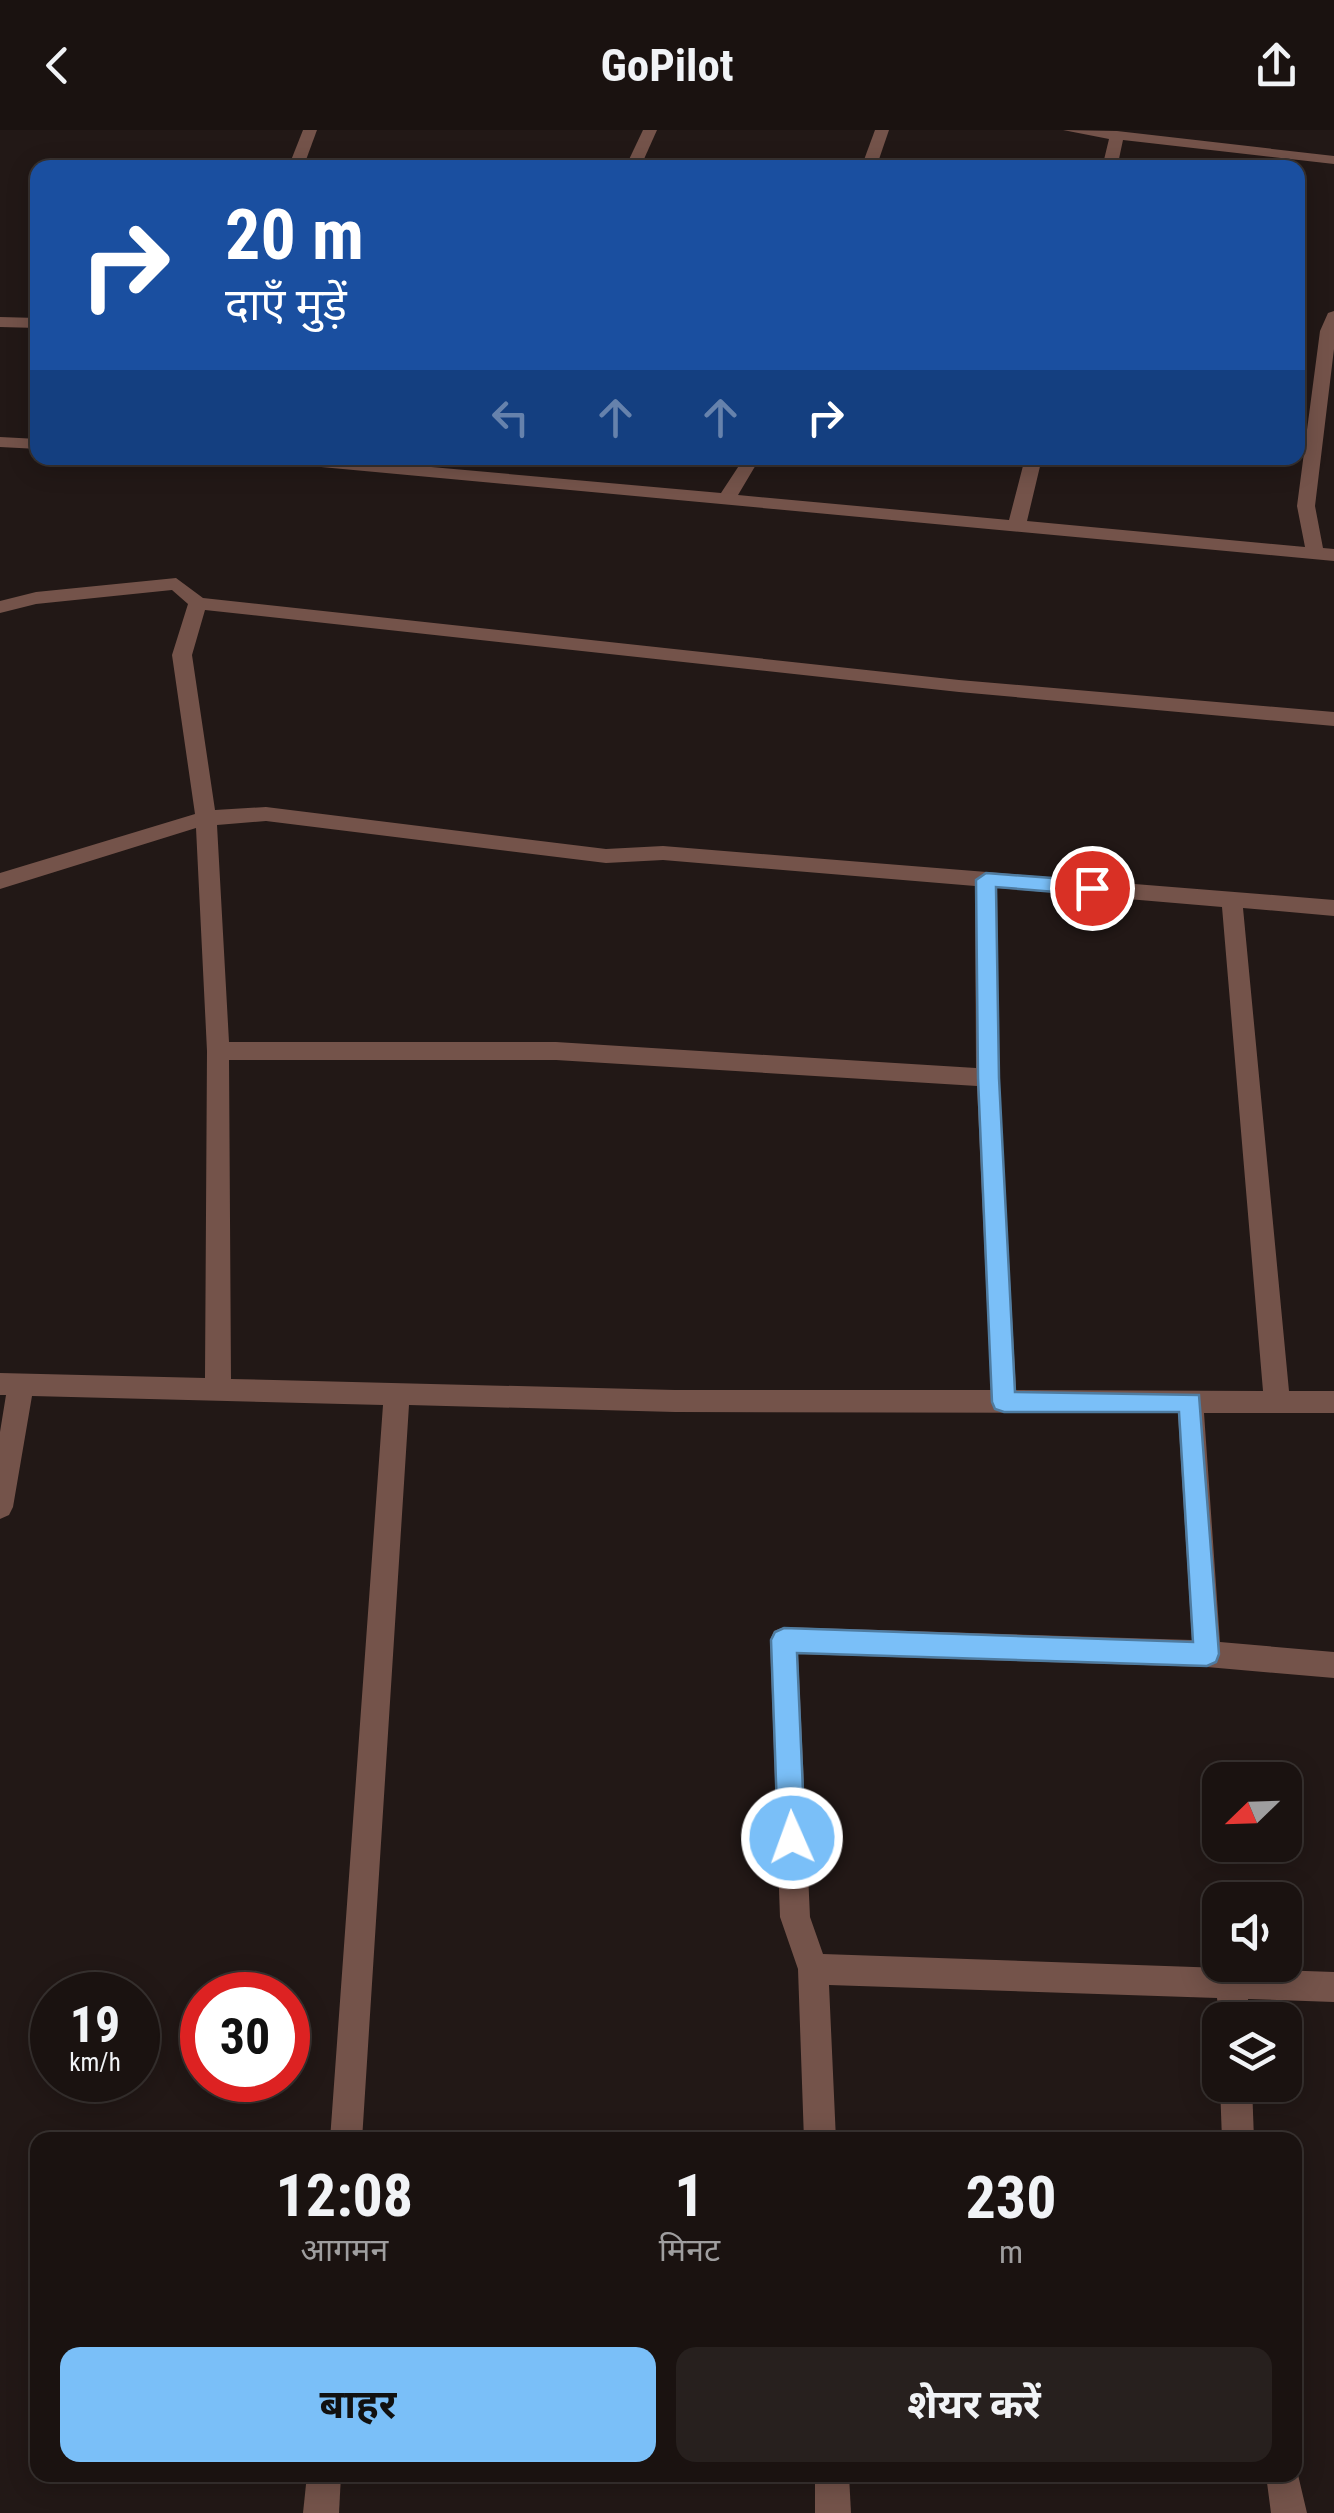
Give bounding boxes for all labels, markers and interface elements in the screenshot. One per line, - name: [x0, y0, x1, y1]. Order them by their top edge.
- icon: back: [30, 38, 85, 93]
- icon: share: [1249, 38, 1304, 93]
- text: GoPilot: [600, 39, 734, 92]
- text: 20 m: [225, 194, 364, 276]
- icon: right: [60, 200, 190, 330]
- text: दाएँ मुड़ें: [225, 278, 347, 331]
- icon: left: [483, 390, 538, 445]
- icon: ahead: [588, 390, 643, 445]
- icon: ahead: [693, 390, 748, 445]
- icon: right: [798, 390, 853, 445]
- pin: [1050, 846, 1135, 931]
- icon: arrive: [1065, 861, 1120, 916]
- north arrow: [1202, 1762, 1302, 1862]
- map controls: [1202, 1762, 1302, 2102]
- position arrow: [740, 1786, 844, 1890]
- button: sound: [1202, 1882, 1302, 1982]
- speed limit sign: 30: [180, 1972, 310, 2102]
- text: 19: [70, 1996, 120, 2054]
- button: layers: [1202, 2002, 1302, 2102]
- text: km/h: [69, 2048, 121, 2077]
- text: 12:08: [276, 2160, 413, 2231]
- text: 1: [674, 2160, 705, 2231]
- text: 230: [966, 2162, 1056, 2233]
- text: आगमन: [301, 2231, 388, 2269]
- text: मिनट: [659, 2231, 720, 2269]
- text: m: [999, 2233, 1023, 2271]
- button: बाहर: [60, 2347, 656, 2462]
- button: शेयर करें: [676, 2347, 1272, 2462]

